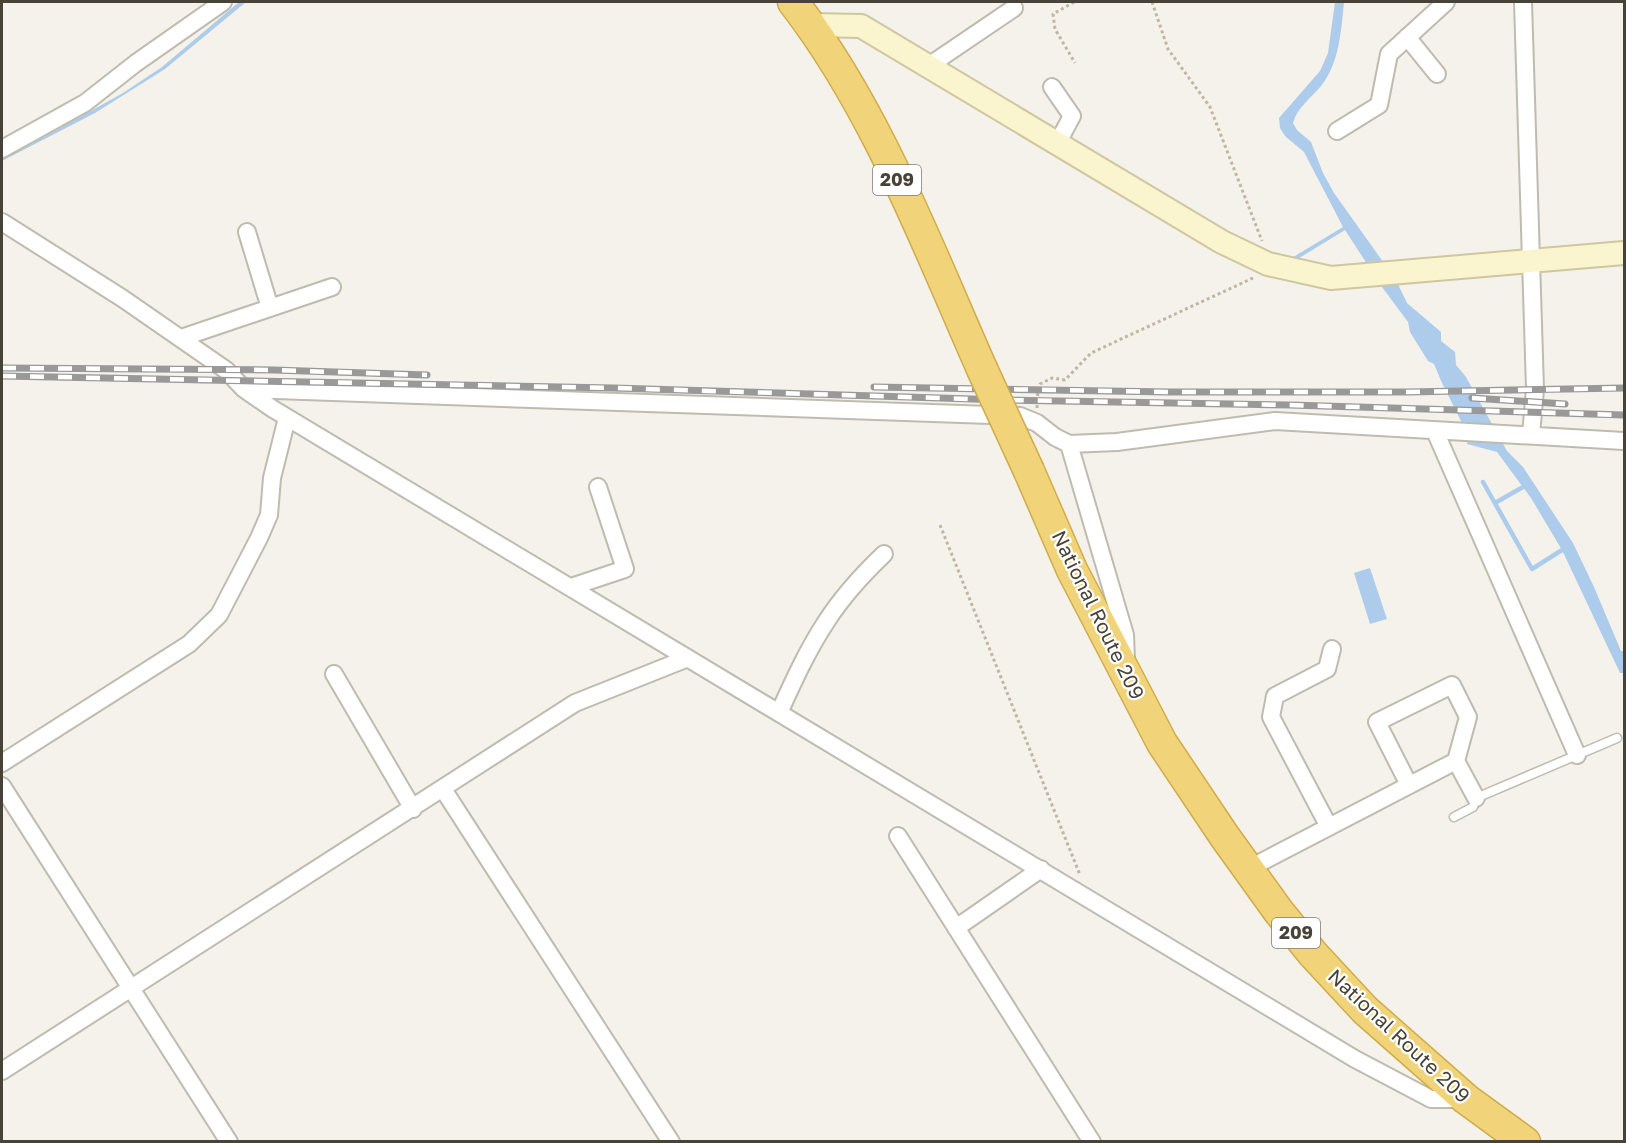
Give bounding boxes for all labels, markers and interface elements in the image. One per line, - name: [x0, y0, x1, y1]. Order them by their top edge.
- road number: 209: [873, 165, 921, 195]
- street label: National Route 209: [1048, 526, 1150, 703]
- road number: 209: [1272, 918, 1320, 948]
- street label: National Route 209: [1324, 963, 1475, 1107]

